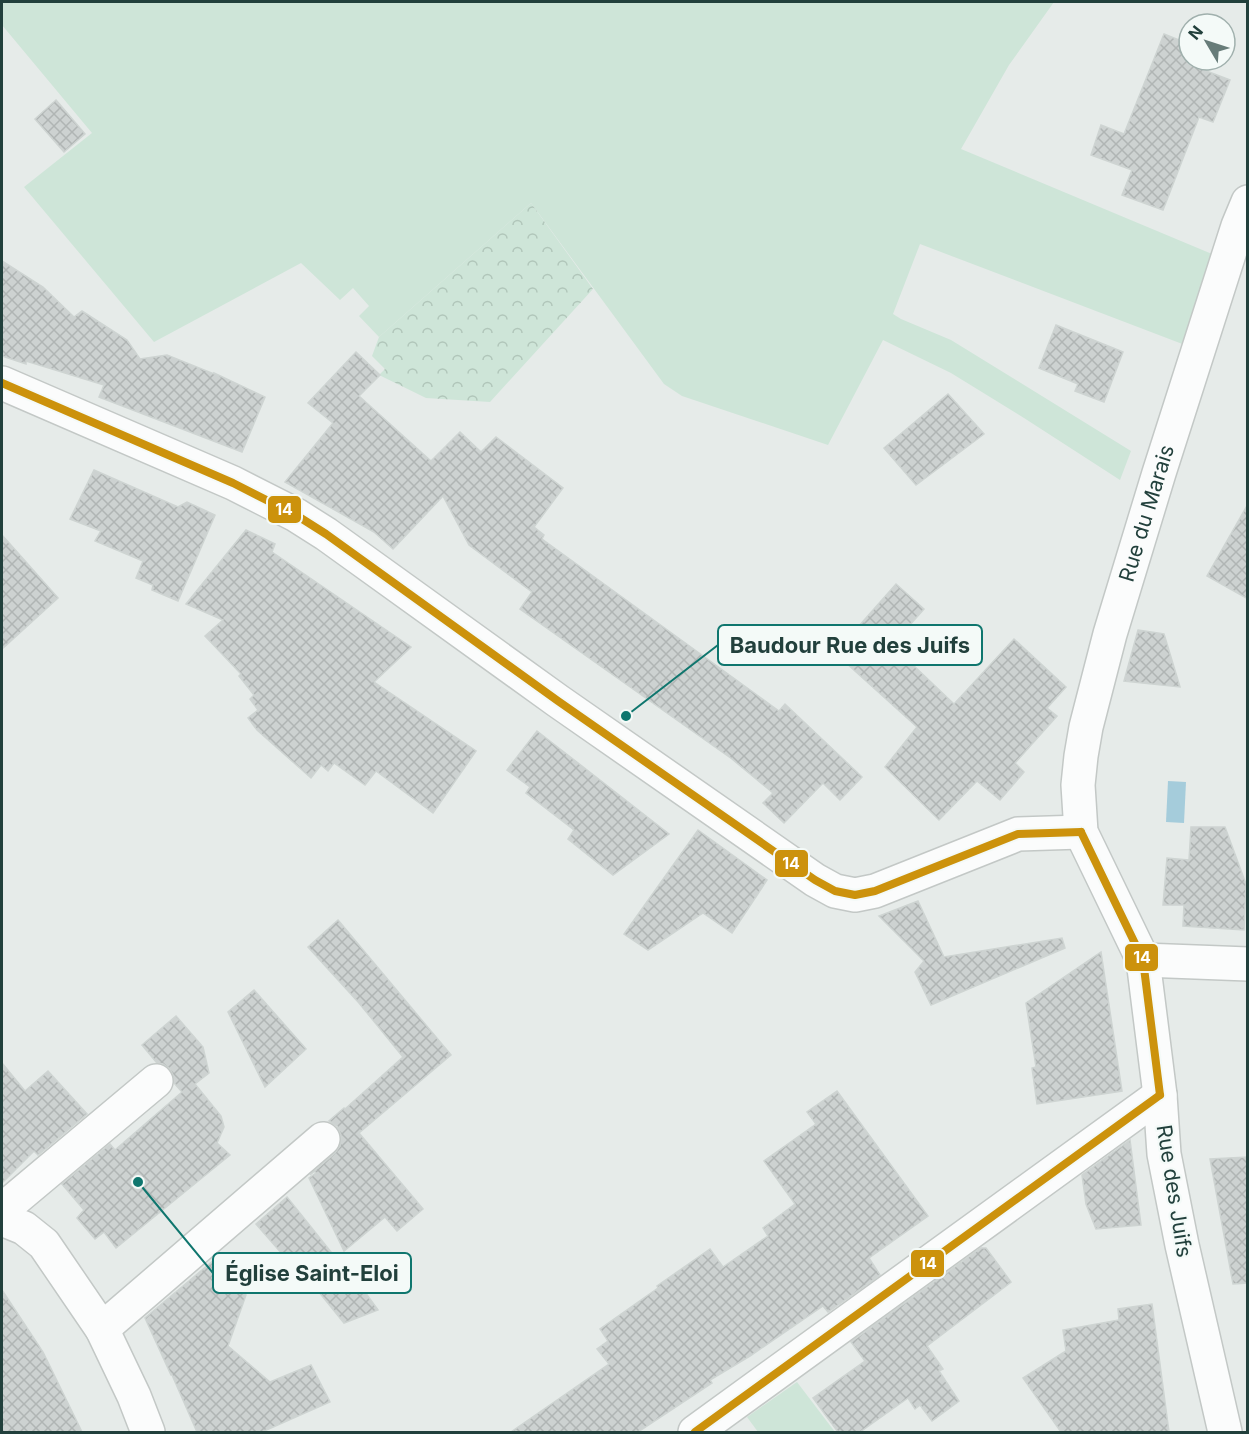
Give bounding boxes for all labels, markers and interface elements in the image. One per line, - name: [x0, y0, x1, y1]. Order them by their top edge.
- north arrow: [1177, 12, 1237, 72]
- text: N: [1184, 22, 1207, 44]
- street label: Rue du Marais: [1114, 442, 1179, 585]
- line badge: 14: [267, 495, 302, 524]
- text: 14: [275, 499, 293, 519]
- callout: Baudour Rue des Juifs: [718, 625, 982, 665]
- text: Baudour Rue des Juifs: [730, 632, 970, 658]
- line badge: 14: [774, 849, 809, 878]
- text: 14: [782, 853, 800, 873]
- line badge: 14: [1124, 943, 1159, 972]
- text: 14: [1133, 947, 1151, 967]
- street label: Rue des Juifs: [1152, 1123, 1197, 1259]
- line badge: 14: [910, 1249, 945, 1278]
- callout: Église Saint-Eloi: [213, 1253, 411, 1293]
- text: 14: [919, 1253, 937, 1273]
- text: Église Saint-Eloi: [225, 1260, 399, 1286]

